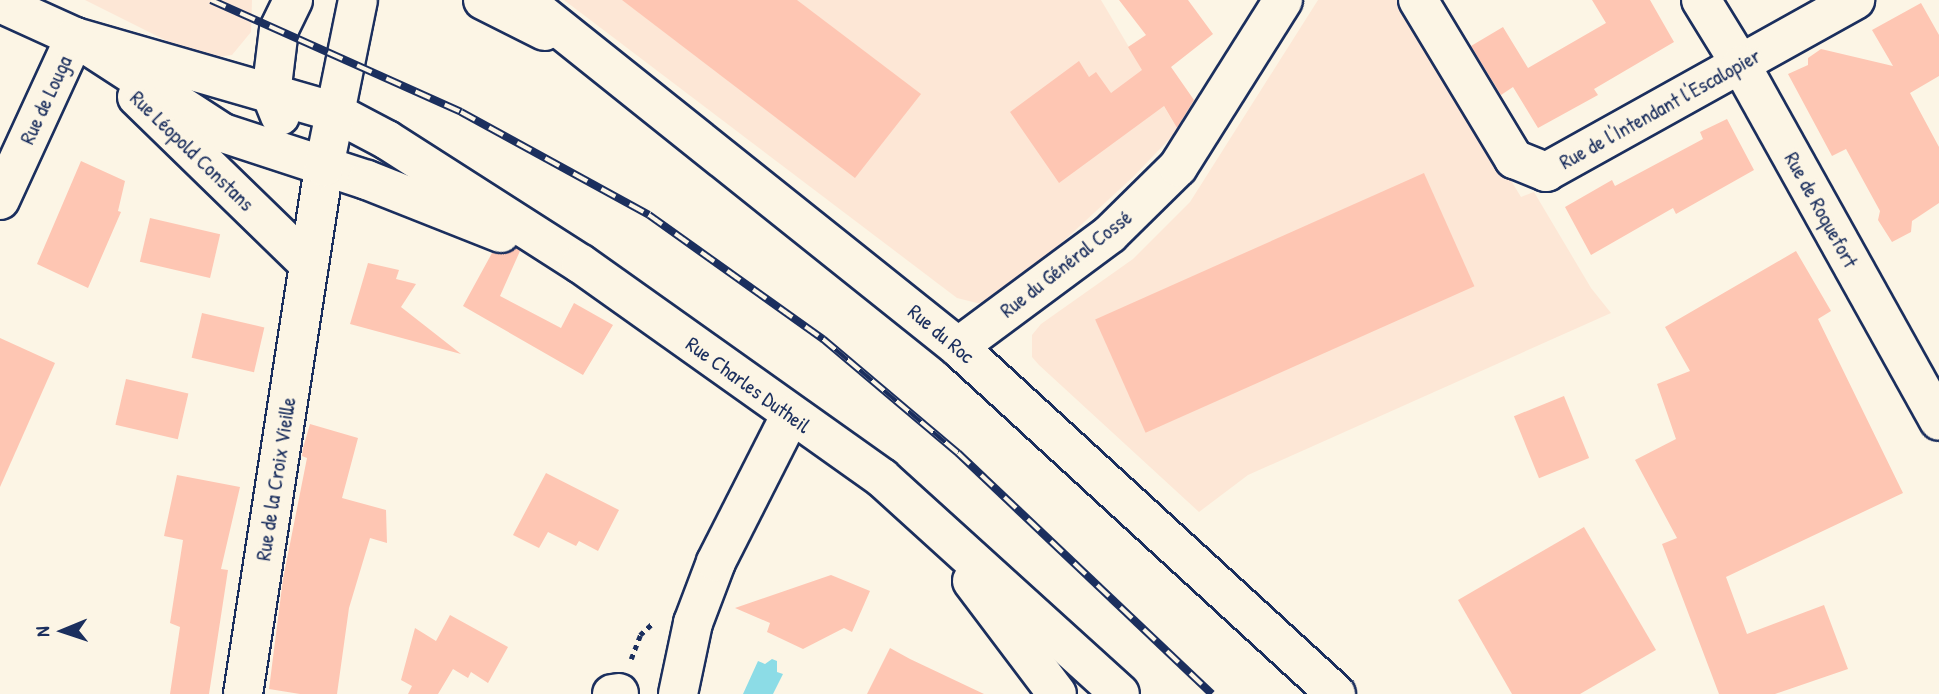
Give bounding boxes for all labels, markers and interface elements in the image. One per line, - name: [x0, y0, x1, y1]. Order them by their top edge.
- street label: Rue de l'Intendant l'Escalopier: [1555, 43, 1765, 175]
- street label: Rue de Louga: [15, 52, 77, 148]
- street label: Rue Léopold Constans: [125, 86, 259, 216]
- street label: Rue de Roquefort: [1779, 148, 1863, 272]
- street label: Rue du Général Cossé: [995, 205, 1137, 323]
- street label: Rue du Roc: [903, 299, 979, 369]
- street label: Rue Charles Dutheil: [681, 331, 815, 439]
- street label: Rue de la Croix Vieille: [251, 395, 301, 563]
- north arrow: [28, 596, 98, 666]
- text: N: [29, 626, 55, 637]

